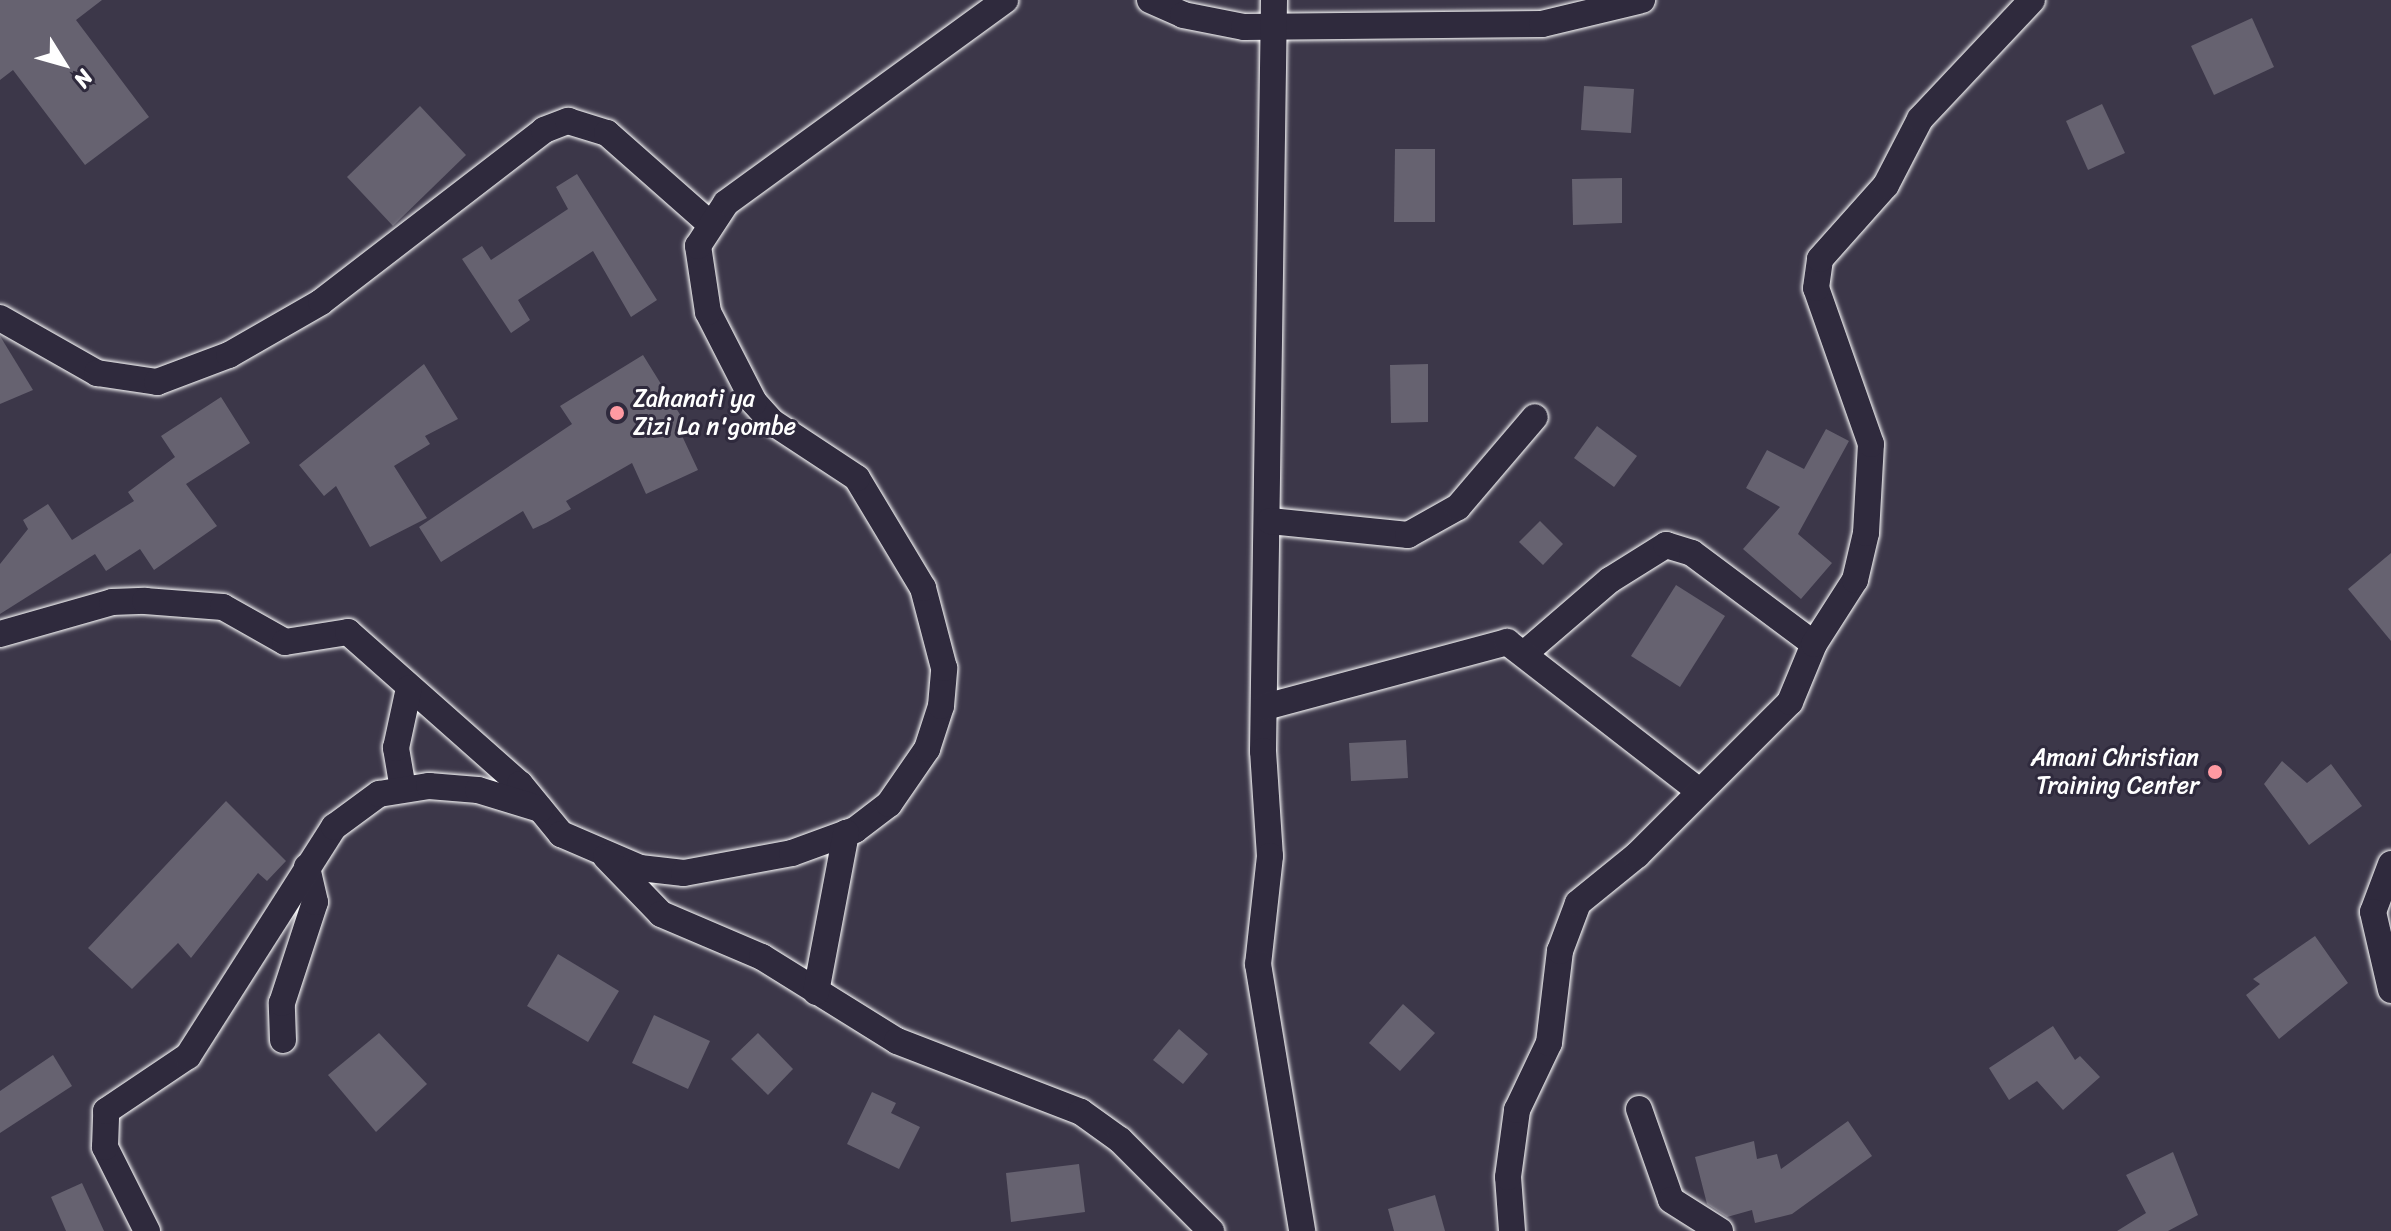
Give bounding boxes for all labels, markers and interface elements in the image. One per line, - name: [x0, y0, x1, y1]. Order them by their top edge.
- north arrow: [24, 24, 104, 104]
- text: N: [63, 61, 104, 97]
- place label: Zahanati ya Zizi La n'gombe: [633, 385, 797, 441]
- marker: Zahanati ya Zizi La n'gombe: [608, 404, 626, 422]
- place label: Amani Christian Training Center: [2031, 744, 2199, 800]
- marker: Amani Christian Training Center: [2206, 763, 2224, 781]

